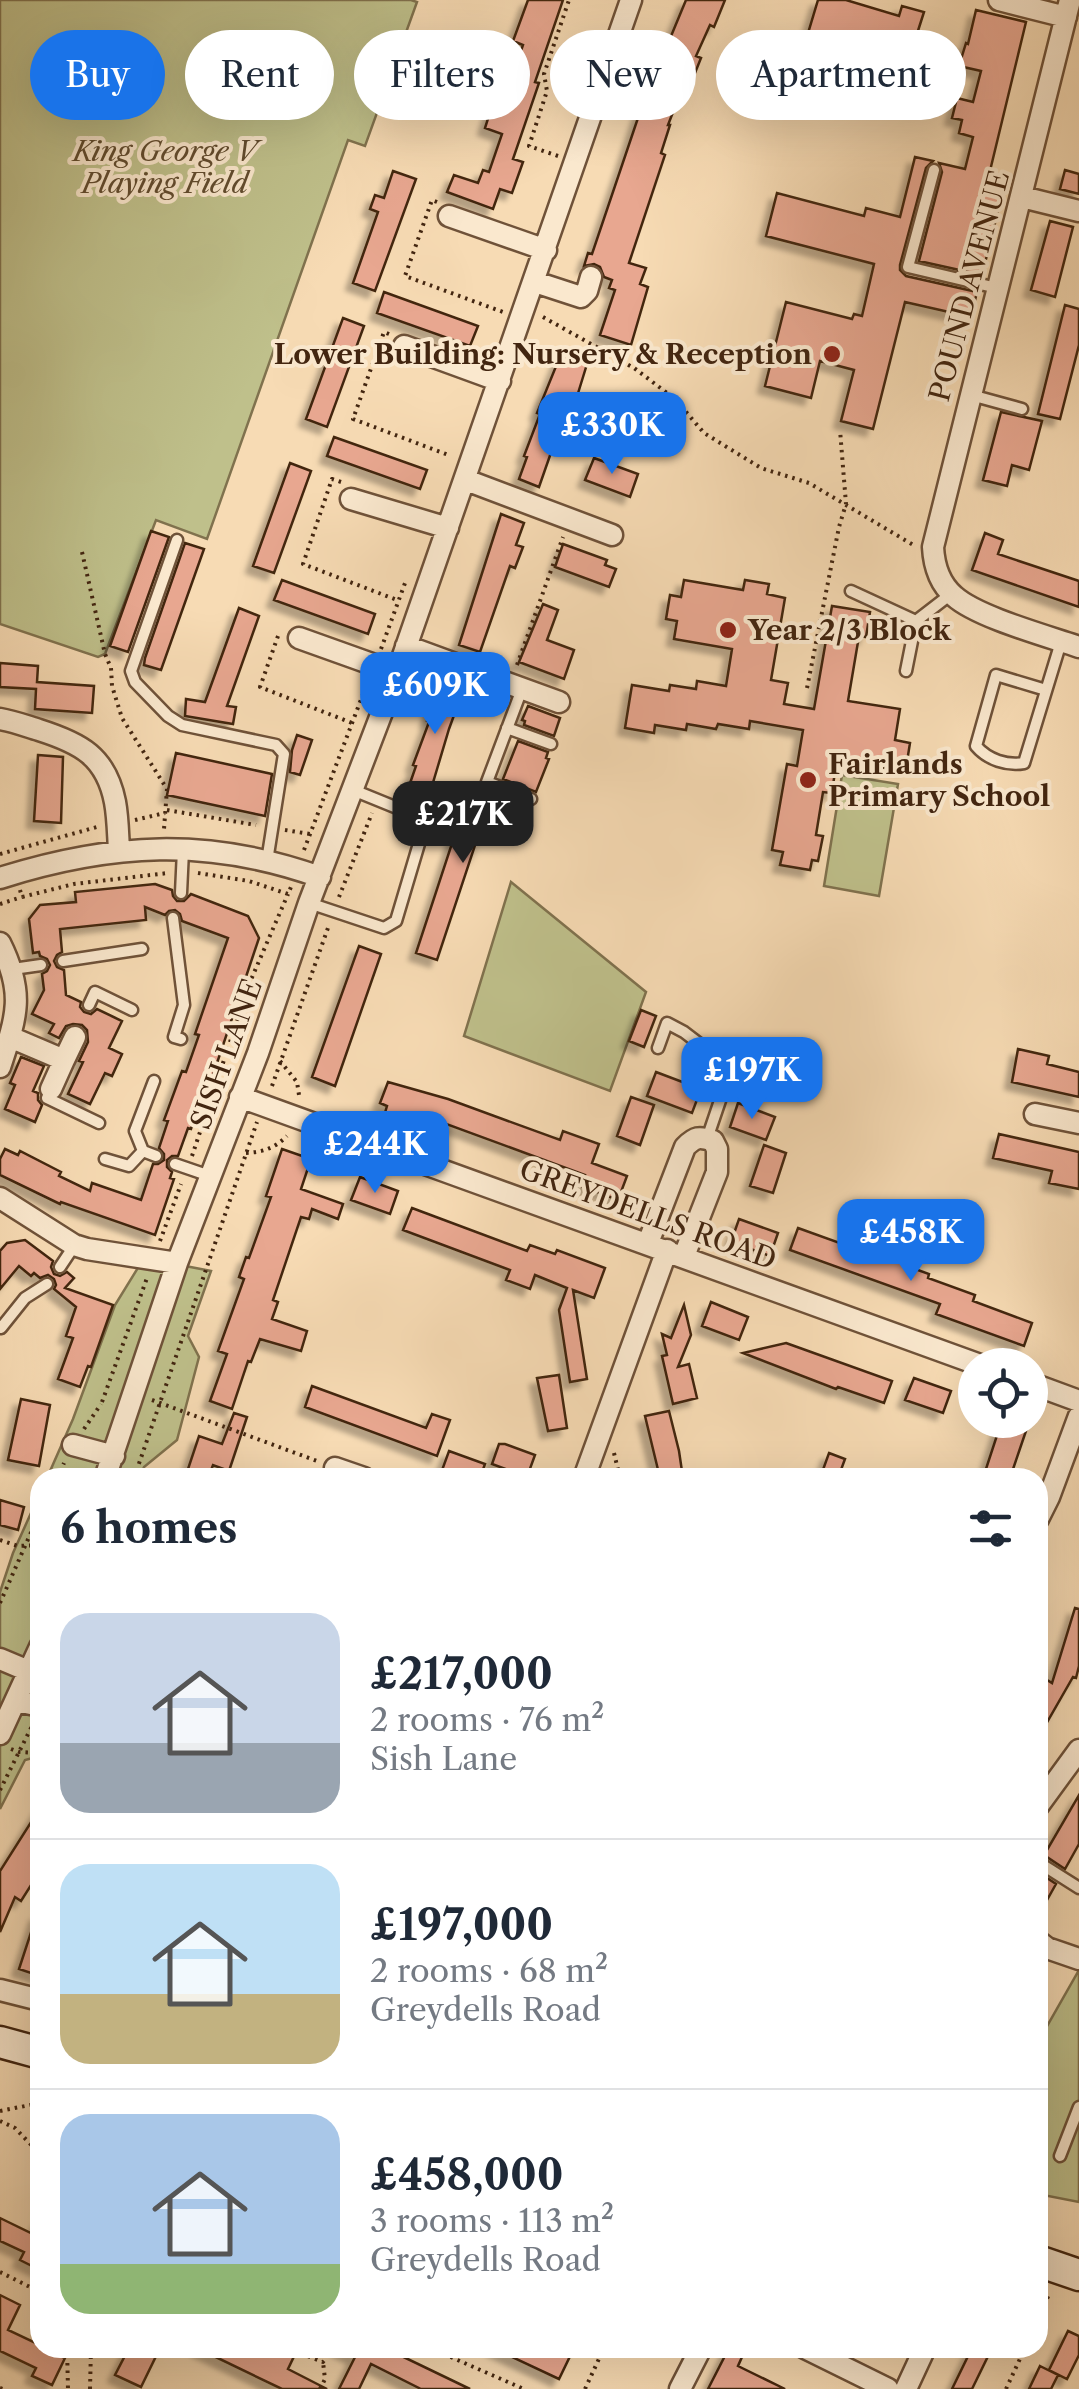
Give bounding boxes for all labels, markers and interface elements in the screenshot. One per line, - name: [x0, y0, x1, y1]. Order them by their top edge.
- chip: Buy: [30, 30, 165, 120]
- chip: Rent: [185, 30, 334, 120]
- chip: Filters: [354, 30, 530, 120]
- chip: New: [550, 30, 696, 120]
- chip: Apartment: [716, 30, 966, 120]
- park label: King George V Playing Field: [71, 134, 263, 200]
- street label: POUND AVENUE: [922, 167, 1016, 405]
- place label: Lower Building: Nursery & Reception: [274, 337, 812, 371]
- marker: Lower Building: Nursery & Reception: [821, 343, 843, 365]
- pin: £330K: [542, 392, 682, 477]
- text: £330K: [560, 405, 664, 444]
- place label: Year 2/3 Block: [747, 613, 952, 647]
- marker: Year 2/3 Block: [717, 619, 739, 641]
- pin: £609K: [365, 652, 505, 737]
- text: £609K: [382, 665, 488, 704]
- place label: Fairlands Primary School: [828, 747, 1050, 813]
- marker: Fairlands Primary School: [797, 769, 819, 791]
- pin: £217K: [393, 781, 533, 866]
- text: £217K: [414, 794, 512, 833]
- street label: SISH LANE: [183, 974, 269, 1134]
- pin: £197K: [682, 1037, 822, 1122]
- text: £197K: [703, 1050, 801, 1089]
- pin: £244K: [305, 1111, 445, 1196]
- text: £244K: [323, 1124, 427, 1163]
- street label: GREYDELLS ROAD: [515, 1152, 781, 1276]
- pin: £458K: [841, 1199, 981, 1284]
- text: £458K: [859, 1212, 963, 1251]
- map controls: [958, 1348, 1048, 1438]
- button: locate: [958, 1348, 1048, 1438]
- icon: filters: [963, 1501, 1018, 1556]
- text: 6 homes: [60, 1502, 238, 1554]
- text: £217,000: [370, 1648, 553, 1700]
- icon: home: [140, 1653, 260, 1773]
- text: 2 rooms · 76 m²: [370, 1700, 604, 1739]
- text: Sish Lane: [370, 1739, 517, 1778]
- text: £197,000: [370, 1899, 553, 1951]
- icon: home: [140, 1904, 260, 2024]
- text: 2 rooms · 68 m²: [370, 1951, 608, 1990]
- text: Greydells Road: [370, 1990, 601, 2029]
- text: £458,000: [370, 2149, 563, 2201]
- icon: home: [140, 2154, 260, 2274]
- text: 3 rooms · 113 m²: [370, 2201, 614, 2240]
- text: Greydells Road: [370, 2240, 601, 2279]

